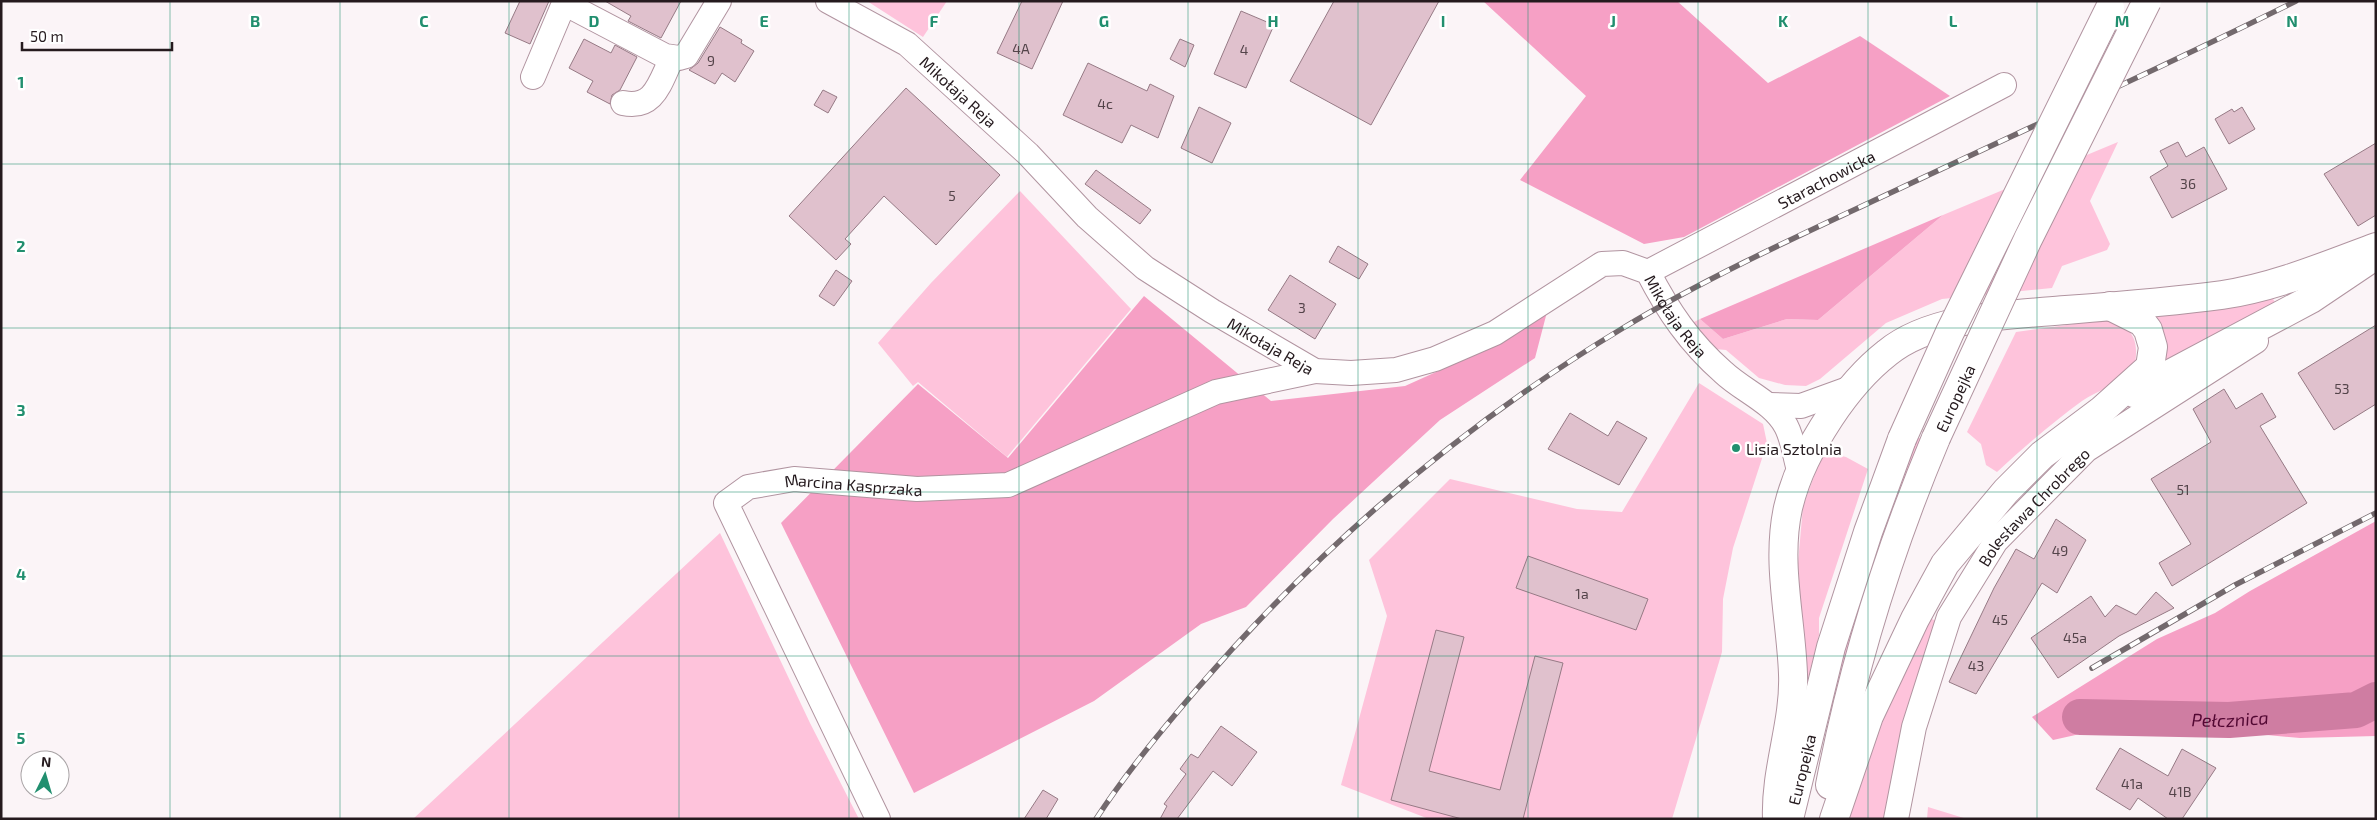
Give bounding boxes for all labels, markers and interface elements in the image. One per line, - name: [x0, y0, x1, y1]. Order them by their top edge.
- text: B: [250, 11, 260, 30]
- text: C: [419, 11, 429, 30]
- text: D: [589, 11, 600, 30]
- text: E: [759, 11, 769, 30]
- text: F: [930, 11, 939, 30]
- text: G: [1099, 11, 1109, 30]
- text: H: [1267, 11, 1279, 30]
- text: I: [1441, 11, 1445, 30]
- text: J: [1610, 11, 1616, 30]
- text: K: [1778, 11, 1789, 30]
- text: L: [1949, 11, 1958, 30]
- text: M: [2115, 11, 2129, 30]
- text: N: [2286, 11, 2298, 30]
- scale bar: [22, 20, 172, 52]
- text: 50 m: [30, 27, 64, 45]
- house number: 4A: [1012, 40, 1030, 57]
- house number: 4: [1240, 41, 1248, 58]
- house number: 9: [707, 52, 715, 69]
- street label: Mikołaja Reja: [917, 52, 1001, 131]
- text: 1: [18, 72, 24, 91]
- house number: 4c: [1097, 95, 1113, 112]
- street label: Starachowicka: [1774, 145, 1878, 212]
- house number: 36: [2180, 175, 2196, 192]
- house number: 5: [948, 187, 956, 204]
- text: 2: [16, 236, 26, 255]
- street label: Mikołaja Reja: [1641, 271, 1712, 361]
- house number: 3: [1298, 299, 1306, 316]
- street label: Mikołaja Reja: [1225, 313, 1318, 378]
- street label: Europejka: [1931, 361, 1978, 435]
- house number: 53: [2334, 380, 2350, 397]
- text: 3: [16, 400, 26, 419]
- place label: Lisia Sztolnia: [1746, 439, 1842, 458]
- marker: Lisia Sztolnia: [1730, 442, 1742, 454]
- street label: Bolesława Chrobrego: [1974, 443, 2093, 569]
- street label: Marcina Kasprzaka: [783, 469, 923, 499]
- house number: 51: [2176, 481, 2190, 498]
- house number: 49: [2052, 542, 2068, 559]
- text: 4: [16, 564, 26, 583]
- house number: 1a: [1575, 585, 1589, 602]
- house number: 45: [1992, 611, 2008, 628]
- house number: 45a: [2063, 629, 2087, 646]
- house number: 43: [1968, 657, 1984, 674]
- water label: Pełcznica: [2191, 706, 2269, 731]
- text: 5: [17, 728, 26, 747]
- street label: Europejka: [1783, 732, 1819, 807]
- north arrow: [20, 750, 70, 800]
- text: N: [40, 753, 52, 770]
- house number: 41a: [2121, 775, 2143, 792]
- house number: 41B: [2169, 783, 2191, 800]

